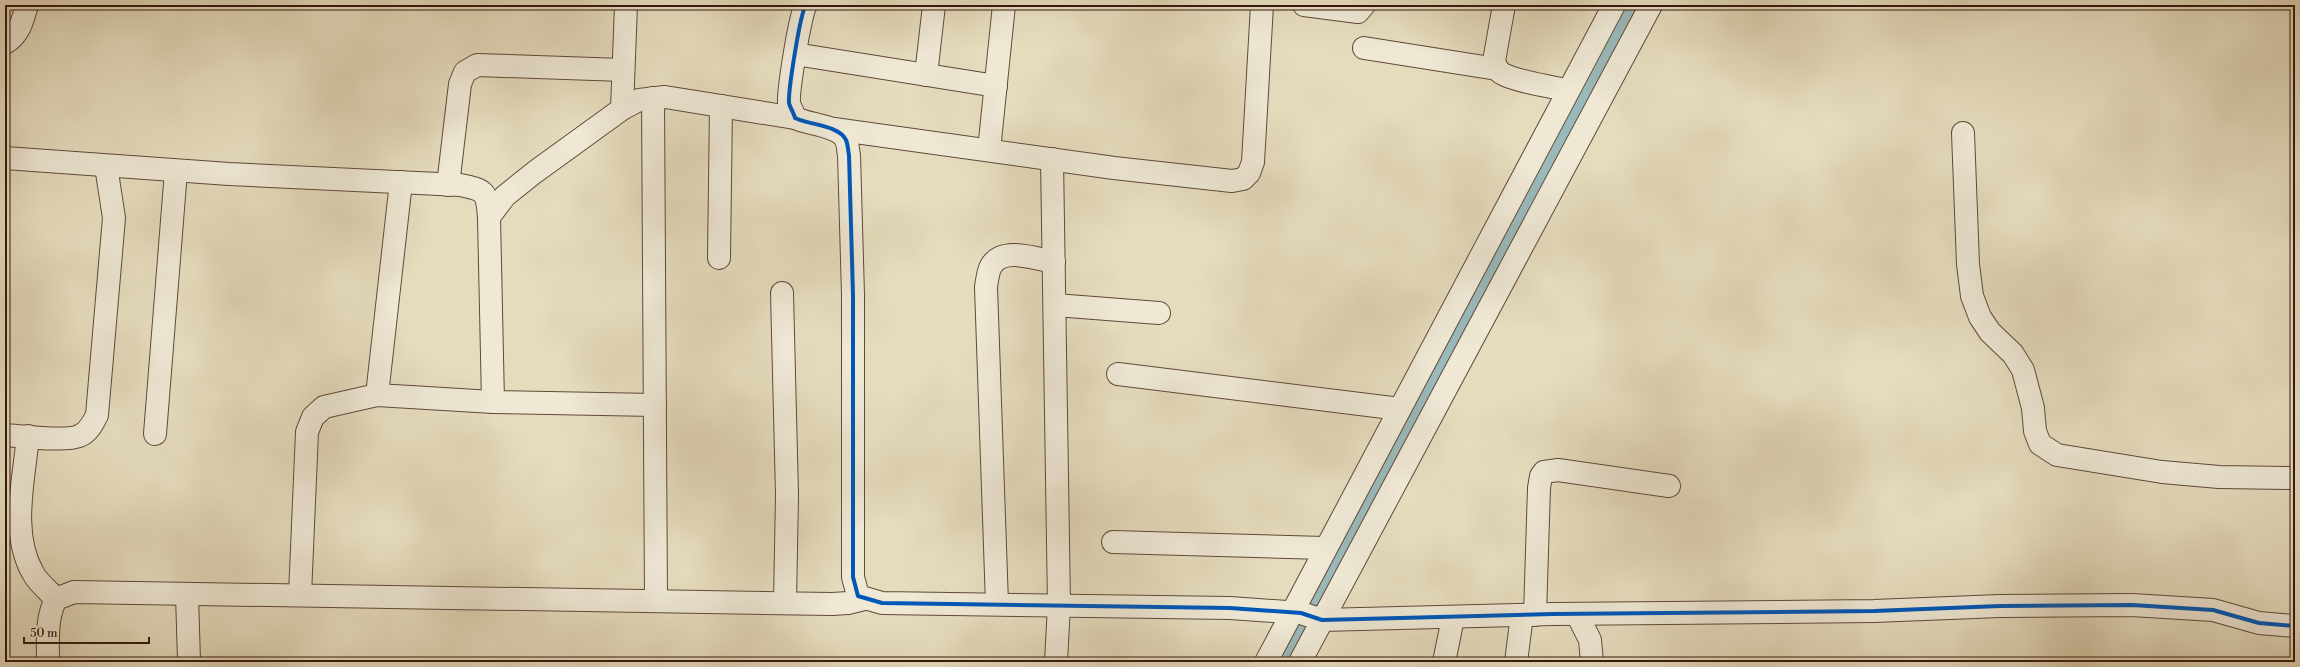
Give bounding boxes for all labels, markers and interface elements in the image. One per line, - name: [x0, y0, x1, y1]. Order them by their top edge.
- scale bar: [24, 619, 149, 645]
- text: 50 m: [30, 626, 58, 641]

